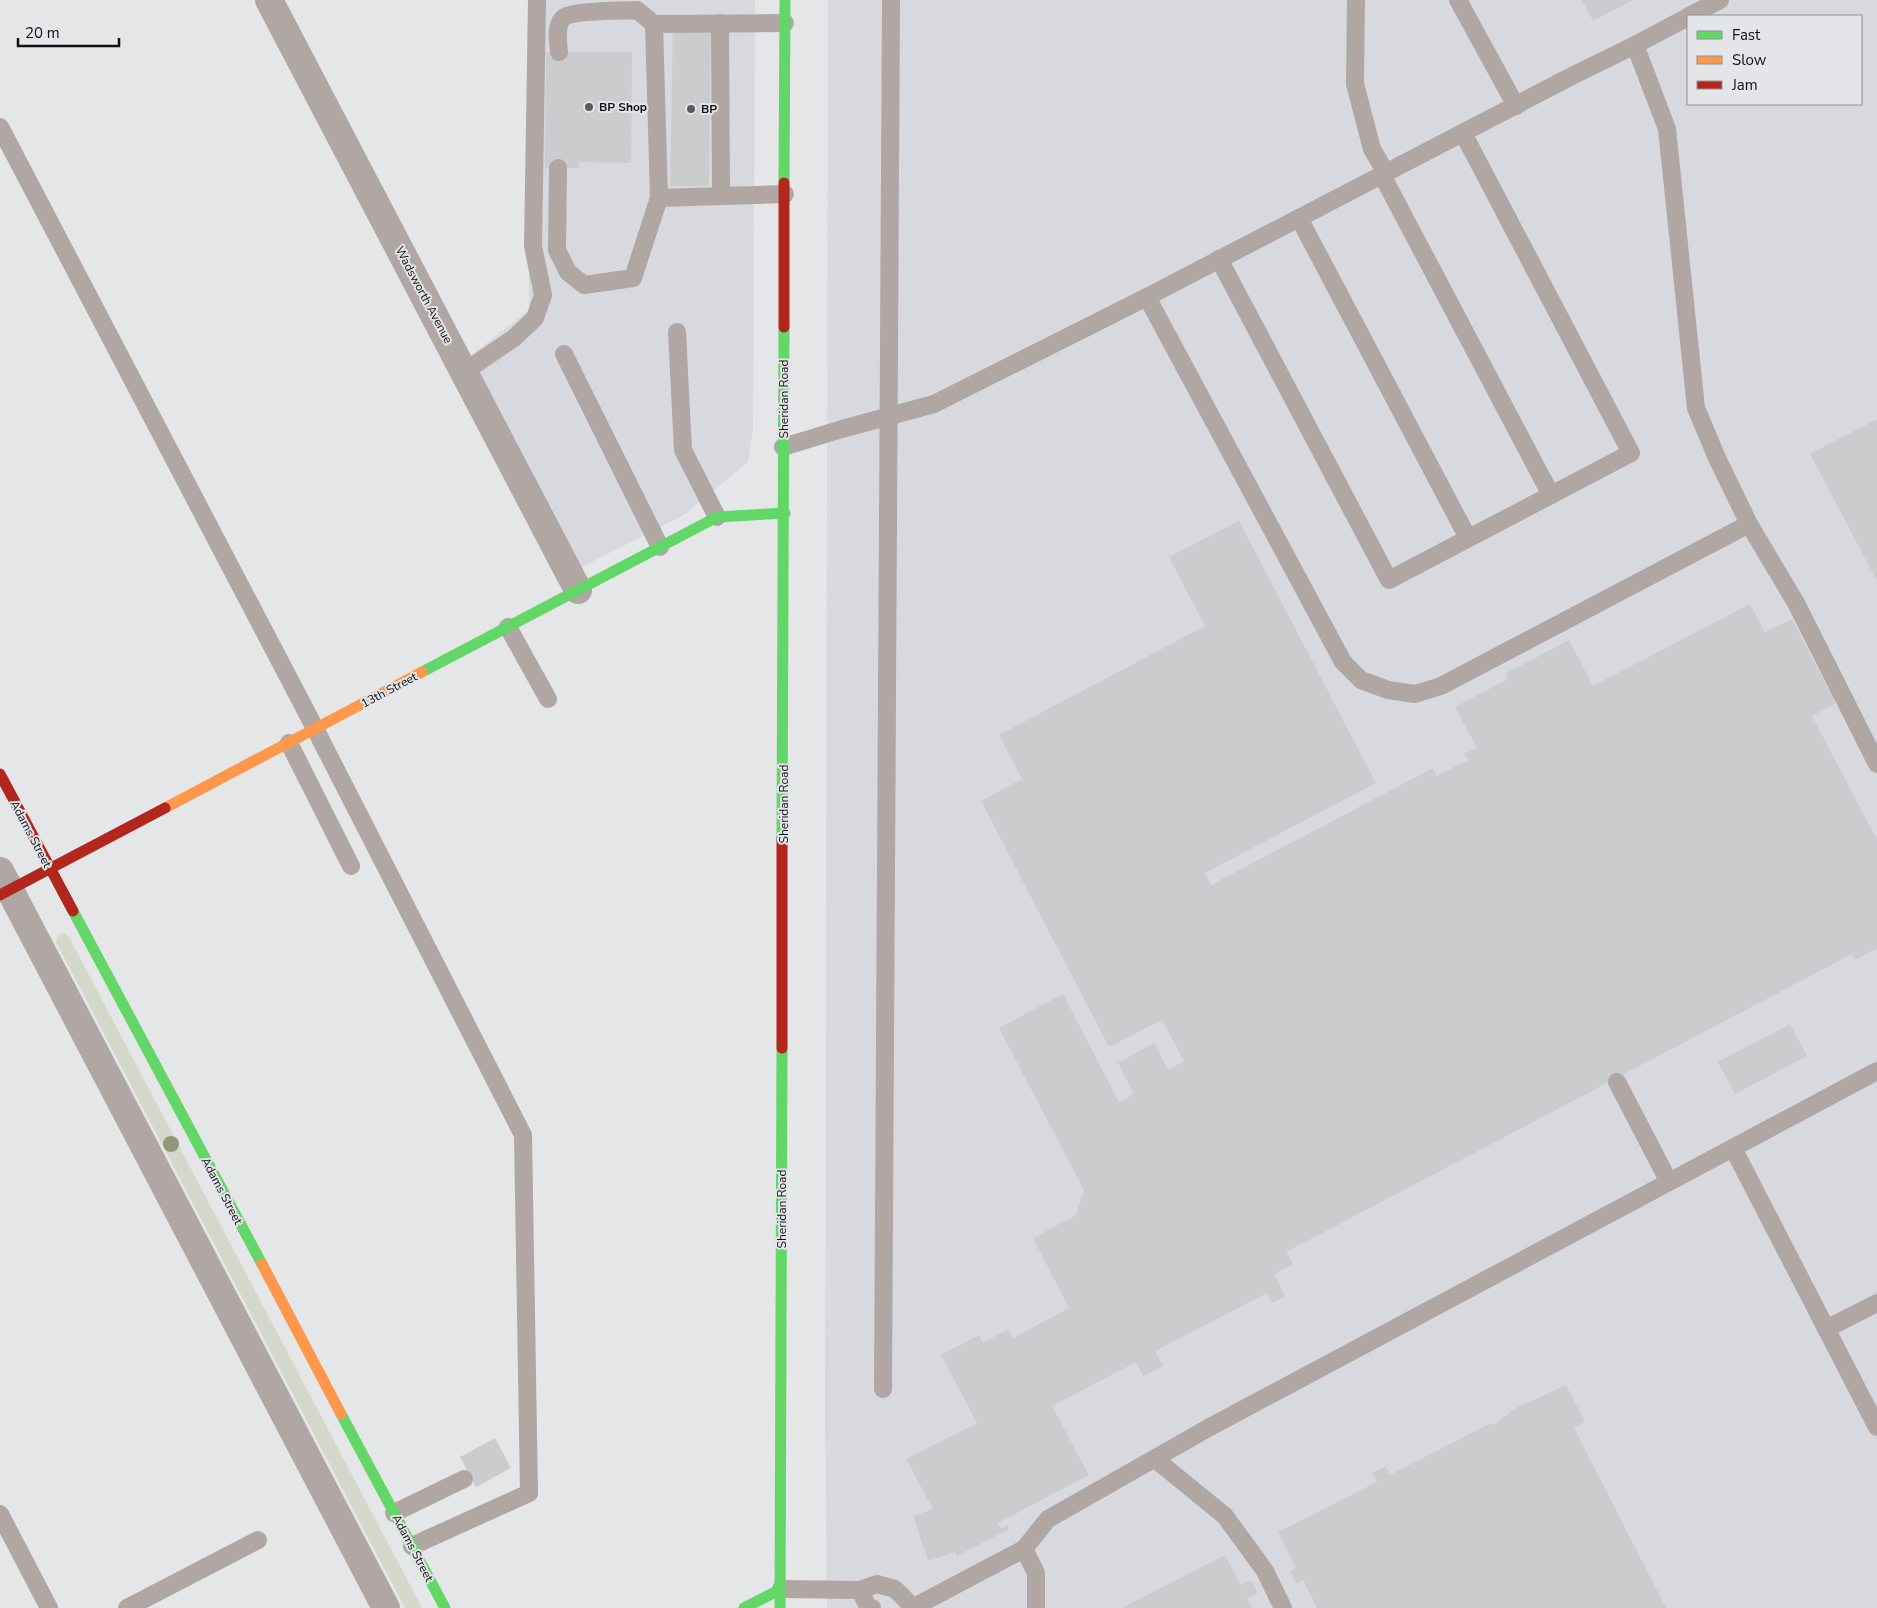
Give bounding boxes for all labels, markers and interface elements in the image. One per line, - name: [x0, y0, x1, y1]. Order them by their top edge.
- scale bar: [18, 15, 119, 47]
- legend: [1687, 15, 1862, 105]
- text: 20 m: [25, 23, 60, 43]
- text: Fast: [1732, 25, 1761, 45]
- text: Slow: [1732, 50, 1767, 70]
- text: Jam: [1731, 75, 1758, 95]
- place label: BP Shop: [599, 99, 647, 115]
- marker: BP Shop: [583, 101, 595, 113]
- place label: BP: [701, 101, 717, 117]
- marker: BP: [685, 103, 697, 115]
- street label: Wadsworth Avenue: [392, 244, 456, 346]
- street label: Sheridan Road: [776, 360, 792, 438]
- street label: 13th Street: [358, 668, 420, 711]
- street label: Sheridan Road: [776, 765, 792, 843]
- street label: Adams Street: [7, 798, 56, 871]
- street label: Adams Street: [198, 1155, 247, 1228]
- street label: Sheridan Road: [774, 1170, 790, 1248]
- street label: Adams Street: [389, 1512, 438, 1585]

